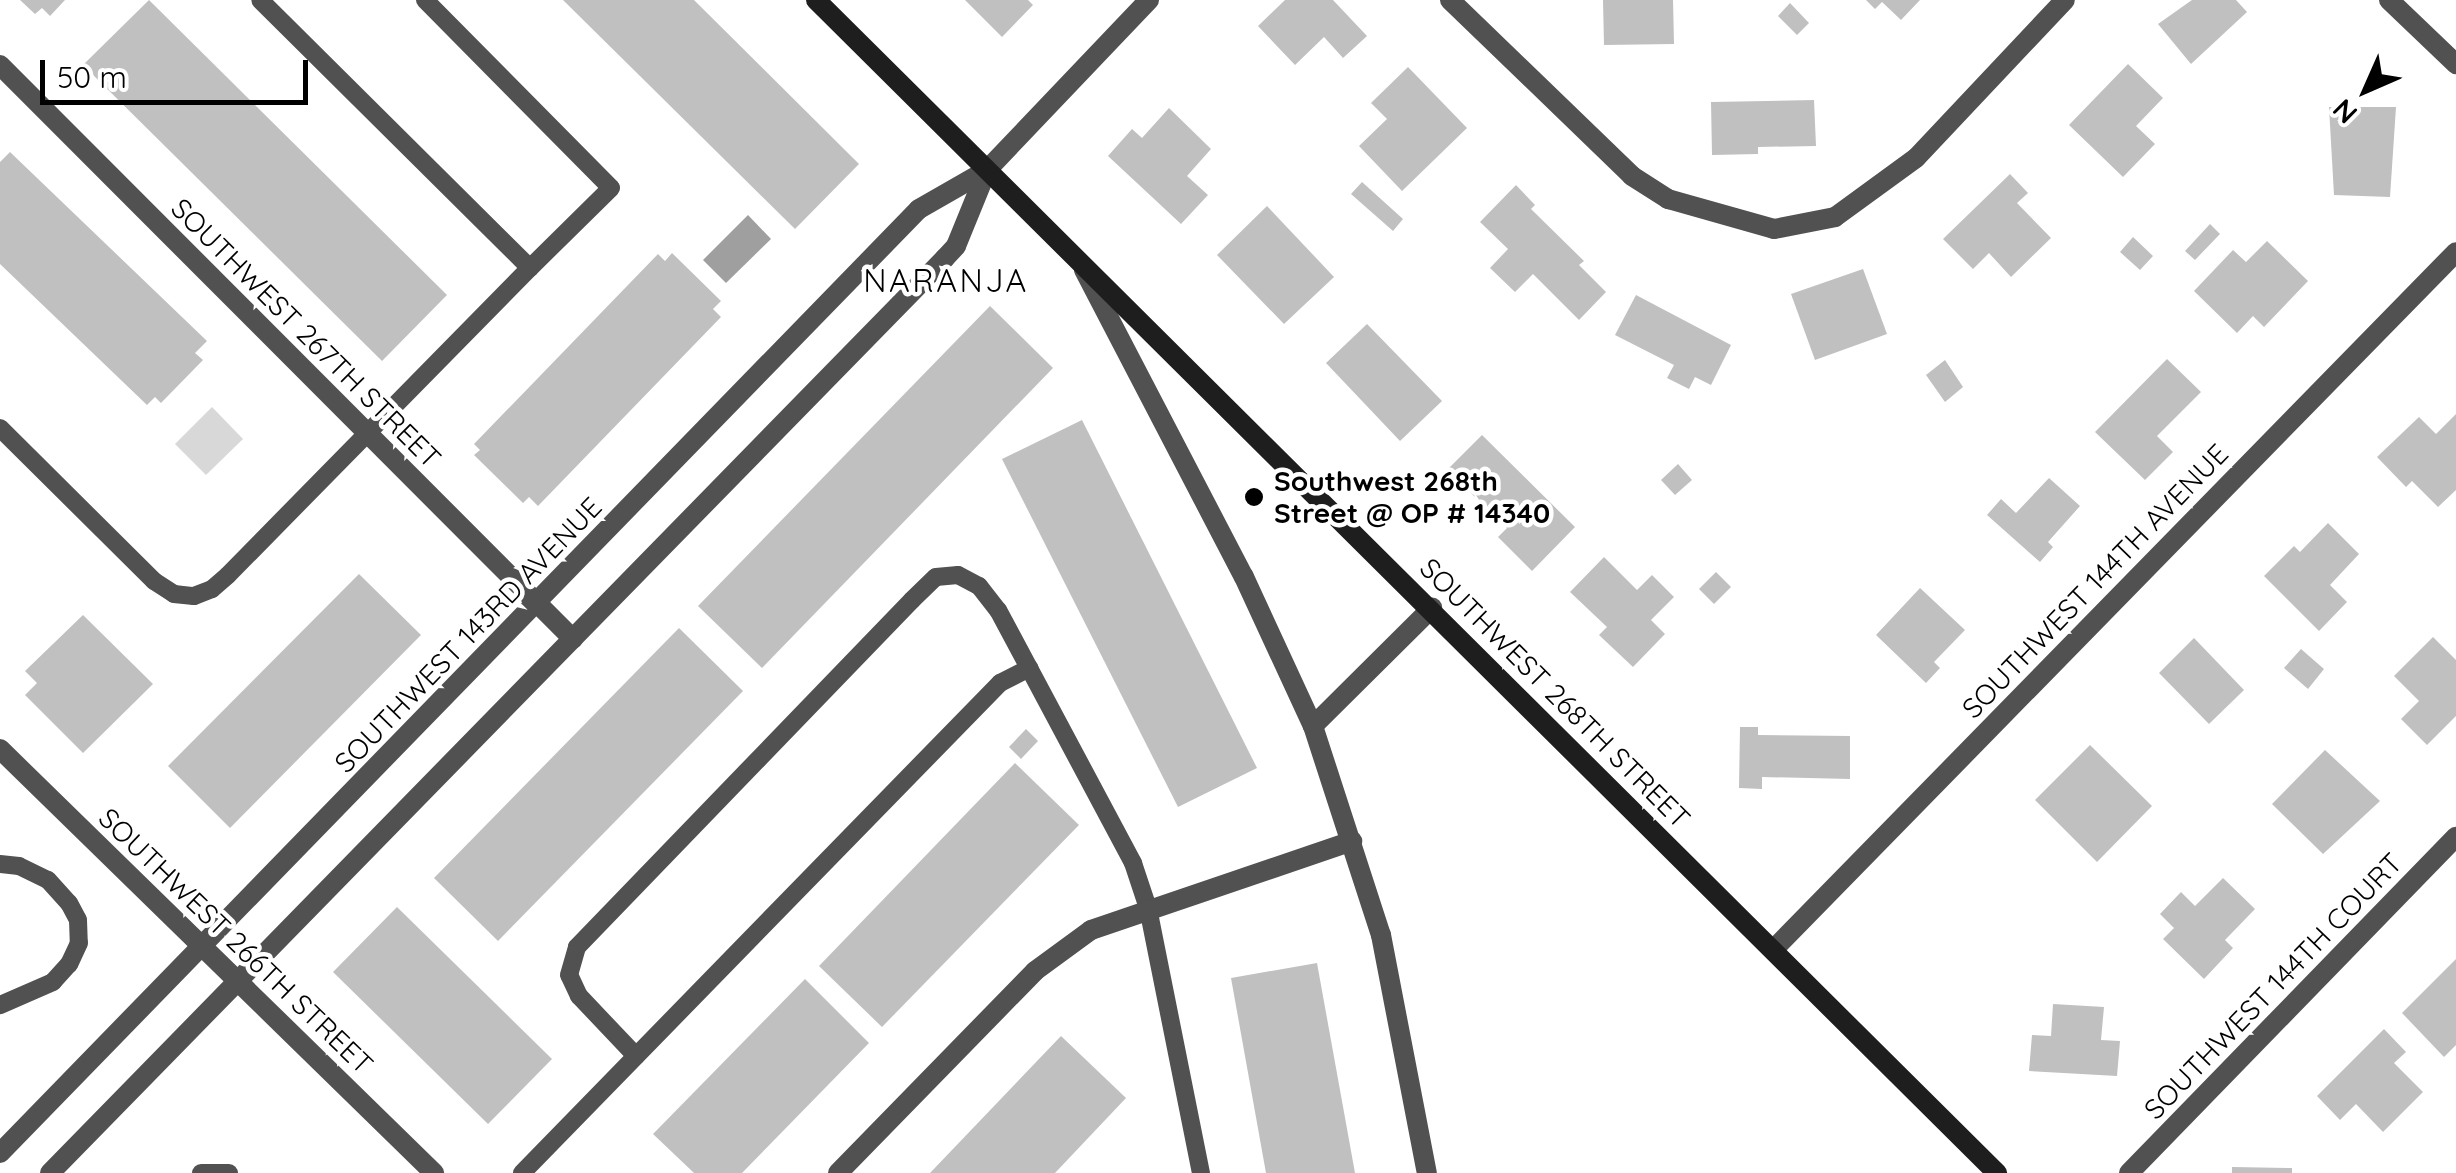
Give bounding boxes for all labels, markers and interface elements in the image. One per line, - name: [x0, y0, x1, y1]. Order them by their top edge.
- scale bar: [45, 40, 312, 102]
- north arrow: [2316, 40, 2416, 140]
- text: 50 m: [57, 58, 127, 96]
- text: N: [2325, 92, 2364, 131]
- street label: SOUTHWEST 267TH STREET: [164, 191, 448, 475]
- district label: NARANJA: [863, 261, 1029, 299]
- street label: SOUTHWEST 144TH AVENUE: [1955, 437, 2235, 725]
- place label: Southwest 268th Street @ OP # 14340: [1274, 464, 1550, 530]
- marker: Southwest 268th Street @ OP # 14340: [1243, 486, 1265, 508]
- street label: SOUTHWEST 143RD AVENUE: [328, 490, 608, 780]
- street label: SOUTHWEST 268TH STREET: [1413, 551, 1697, 835]
- street label: SOUTHWEST 266TH STREET: [92, 801, 380, 1081]
- street label: SOUTHWEST 144TH COURT: [2137, 846, 2409, 1126]

